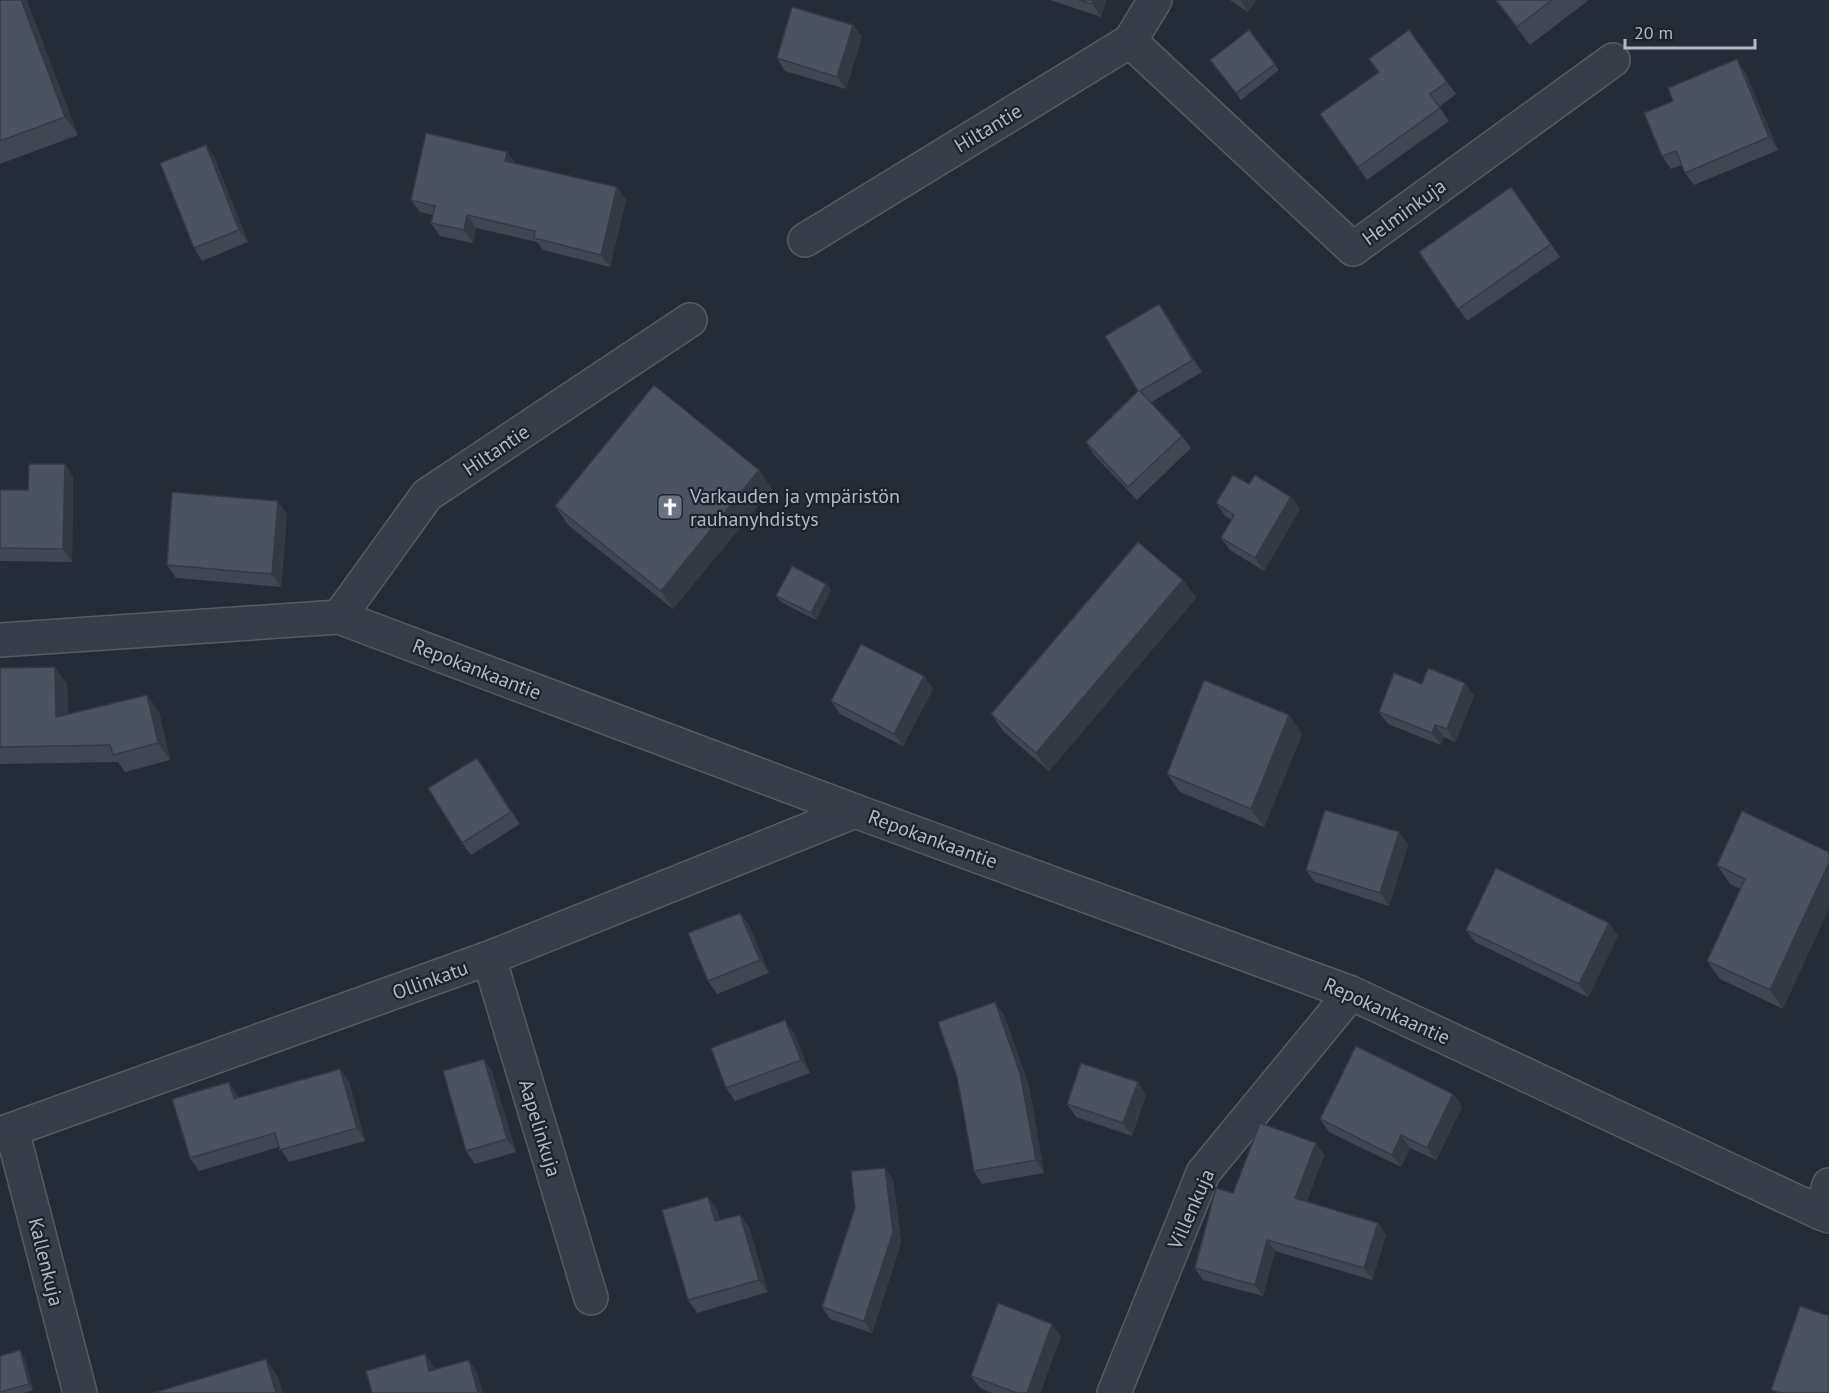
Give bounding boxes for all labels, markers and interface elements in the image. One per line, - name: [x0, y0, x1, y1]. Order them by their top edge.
- scale bar: [1625, 12, 1756, 50]
- text: 20 m: [1634, 21, 1673, 44]
- street label: Hiltantie: [949, 98, 1027, 158]
- street label: Helminkuja: [1357, 173, 1451, 251]
- street label: Hiltantie: [458, 418, 534, 482]
- place label: Varkauden ja ympäristön rauhanyhdistys: [689, 483, 900, 532]
- church icon: Varkauden ja ympäristön rauhanyhdistys: [655, 492, 685, 522]
- street label: Repokankaantie: [409, 633, 545, 705]
- street label: Repokankaantie: [865, 804, 1001, 874]
- street label: Ollinkatu: [389, 954, 471, 1006]
- street label: Repokankaantie: [1320, 972, 1454, 1050]
- street label: Aapelinkuja: [513, 1076, 567, 1180]
- street label: Villenkuja: [1161, 1165, 1220, 1254]
- street label: Kallenkuja: [23, 1215, 69, 1309]

